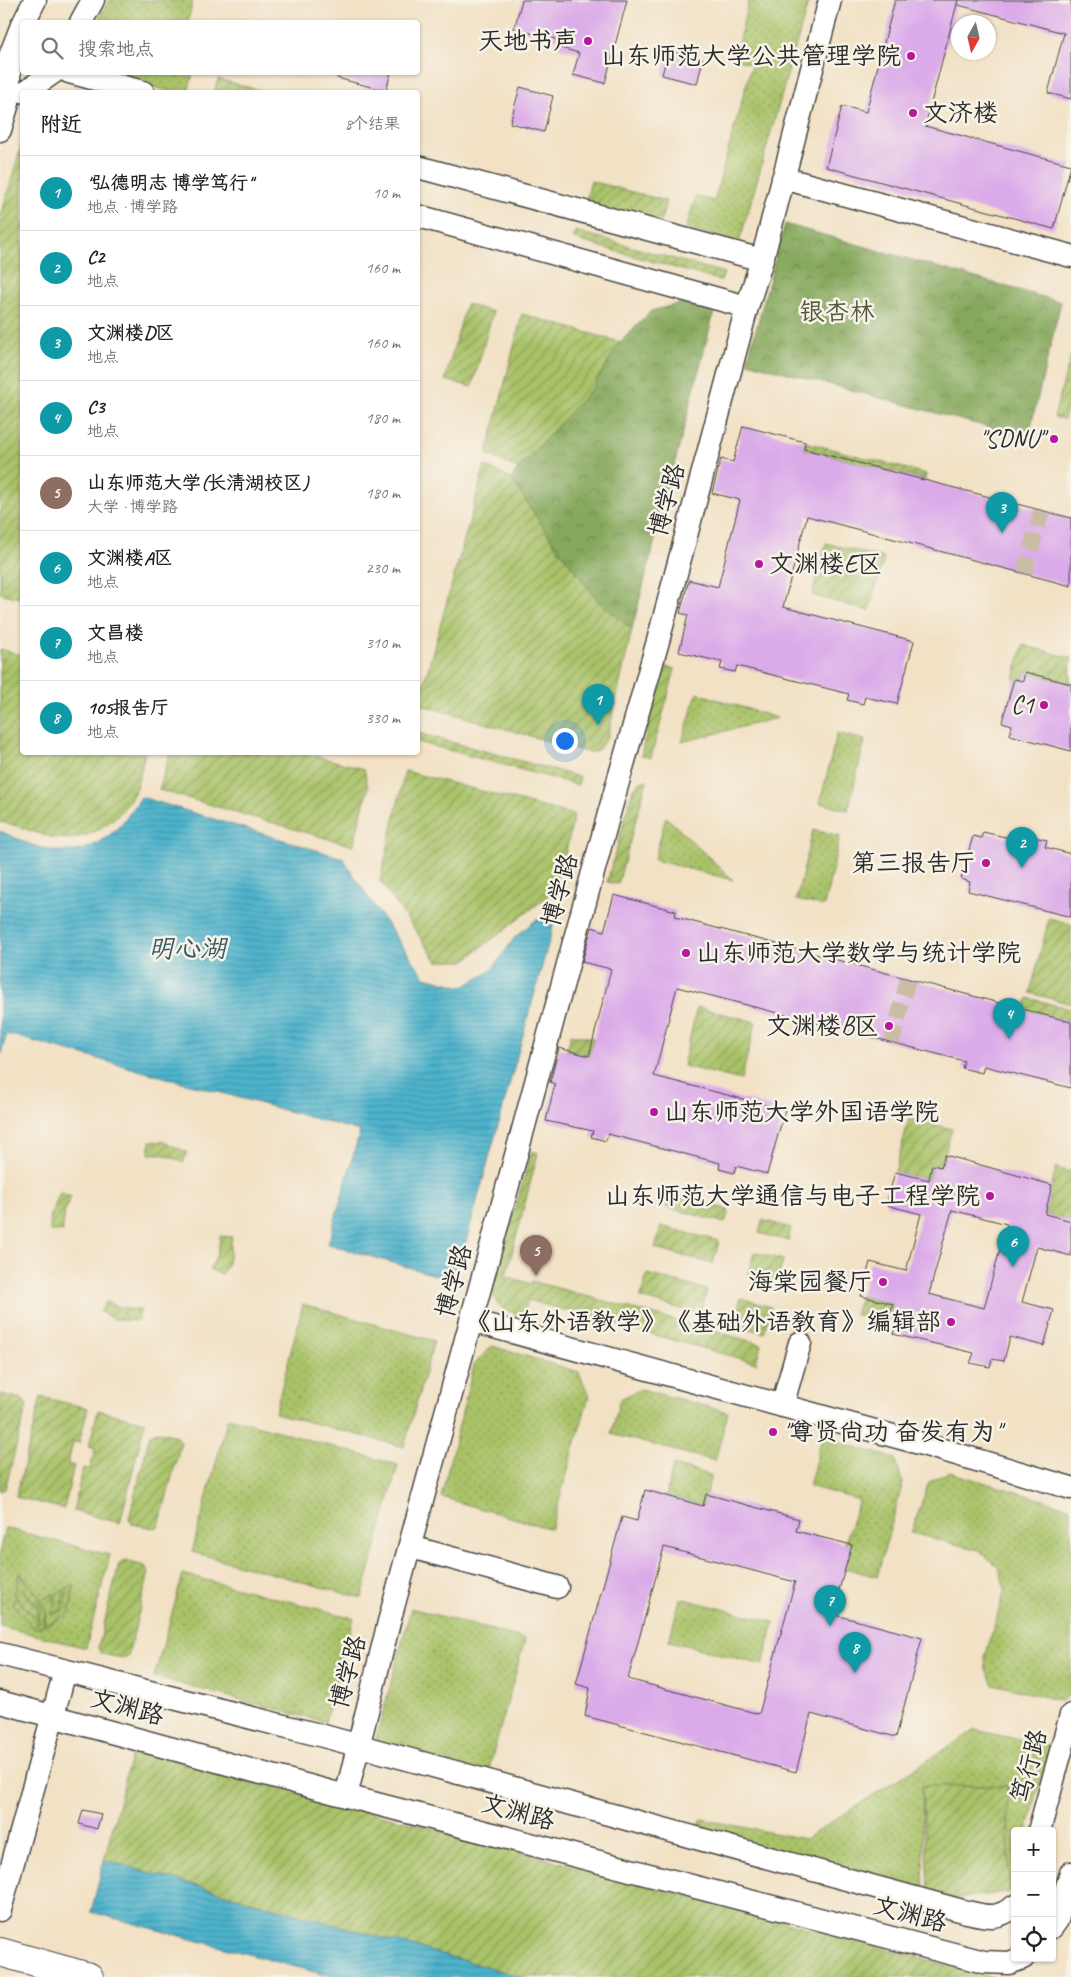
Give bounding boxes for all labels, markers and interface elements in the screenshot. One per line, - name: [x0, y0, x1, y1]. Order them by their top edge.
- north arrow: [951, 15, 996, 60]
- search box: [20, 20, 420, 75]
- place label: 天地书声: [478, 25, 578, 57]
- icon: search: [38, 34, 66, 62]
- marker: 天地书声: [582, 35, 594, 47]
- text: 搜索地点: [78, 37, 154, 61]
- place label: 山东师范大学公共管理学院: [601, 40, 901, 72]
- marker: 山东师范大学公共管理学院: [905, 50, 917, 62]
- place label: 文济楼: [923, 97, 998, 129]
- marker: 文济楼: [907, 107, 919, 119]
- text: 附近: [40, 111, 82, 137]
- text: 8个结果: [345, 114, 400, 134]
- text: "弘德明志 博学笃行": [87, 171, 253, 195]
- text: 1: [52, 183, 60, 203]
- text: 10 m: [373, 183, 400, 203]
- text: 地点 · 博学路: [87, 197, 178, 217]
- text: C2: [87, 245, 105, 269]
- text: 2: [52, 258, 60, 278]
- text: 160 m: [366, 258, 400, 278]
- text: 地点: [87, 271, 119, 291]
- park label: 银杏林: [799, 296, 875, 328]
- text: 文渊楼D区: [87, 321, 174, 345]
- text: 3: [52, 333, 60, 353]
- text: 160 m: [366, 333, 400, 353]
- text: 地点: [87, 347, 119, 367]
- text: C3: [87, 395, 105, 419]
- text: 4: [52, 408, 60, 428]
- text: 180 m: [366, 408, 400, 428]
- text: 地点: [87, 421, 119, 441]
- place label: "SDNU": [979, 423, 1049, 455]
- marker: "SDNU": [1048, 433, 1060, 445]
- street label: 博学路: [642, 460, 692, 540]
- text: 山东师范大学(长清湖校区): [87, 471, 309, 495]
- text: 5: [53, 483, 59, 503]
- text: 180 m: [366, 483, 400, 503]
- pin: 3: [986, 492, 1018, 533]
- text: 大学 · 博学路: [87, 497, 178, 517]
- text: 文渊楼A区: [87, 546, 173, 570]
- place label: 文渊楼E区: [769, 548, 882, 580]
- text: 6: [52, 558, 60, 578]
- text: 230 m: [366, 558, 400, 578]
- marker: 文渊楼E区: [753, 558, 765, 570]
- text: 地点: [87, 572, 119, 592]
- text: 文昌楼: [87, 621, 144, 645]
- text: 7: [52, 633, 60, 653]
- text: 310 m: [366, 633, 400, 653]
- text: 地点: [87, 647, 119, 667]
- pin: 1: [582, 684, 614, 725]
- place label: C1: [1011, 689, 1036, 721]
- text: 105报告厅: [87, 696, 169, 720]
- marker: C1: [1038, 699, 1050, 711]
- text: 8: [52, 708, 60, 728]
- text: 330 m: [366, 708, 400, 728]
- text: 地点: [87, 722, 119, 742]
- your location: [552, 728, 578, 754]
- pin: 2: [1006, 827, 1038, 868]
- place label: 第三报告厅: [851, 847, 976, 879]
- street label: 博学路: [535, 850, 585, 930]
- marker: 第三报告厅: [980, 857, 992, 869]
- water label: 明心湖: [148, 932, 229, 965]
- place label: 山东师范大学数学与统计学院: [696, 937, 1021, 969]
- marker: 山东师范大学数学与统计学院: [680, 947, 692, 959]
- pin: 4: [993, 998, 1025, 1039]
- place label: 文渊楼B区: [766, 1010, 879, 1042]
- marker: 文渊楼B区: [883, 1020, 895, 1032]
- place label: 山东师范大学外国语学院: [664, 1096, 939, 1128]
- marker: 山东师范大学外国语学院: [648, 1106, 660, 1118]
- place label: 山东师范大学通信与电子工程学院: [605, 1180, 980, 1212]
- marker: 山东师范大学通信与电子工程学院: [984, 1190, 996, 1202]
- pin: 6: [997, 1226, 1029, 1267]
- pin: 5: [520, 1235, 552, 1276]
- street label: 博学路: [429, 1241, 479, 1321]
- place label: 海棠园餐厅: [748, 1266, 873, 1298]
- marker: 海棠园餐厅: [877, 1276, 889, 1288]
- place label: 《山东外语教学》《基础外语教育》编辑部: [466, 1306, 941, 1338]
- marker: 《山东外语教学》《基础外语教育》编辑部: [945, 1316, 957, 1328]
- place label: "尊贤尚功 奋发有为": [783, 1416, 1006, 1448]
- marker: "尊贤尚功 奋发有为": [767, 1426, 779, 1438]
- pin: 7: [814, 1585, 846, 1626]
- street label: 博学路: [323, 1632, 373, 1712]
- pin: 8: [839, 1632, 871, 1673]
- street label: 文渊路: [87, 1682, 167, 1732]
- street label: 笃行路: [1004, 1726, 1054, 1806]
- street label: 文渊路: [478, 1787, 558, 1837]
- map controls: [1011, 1827, 1056, 1962]
- button: +: [1011, 1827, 1056, 1872]
- button: −: [1011, 1872, 1056, 1917]
- street label: 文渊路: [870, 1889, 950, 1939]
- button: locate: [1011, 1917, 1056, 1962]

